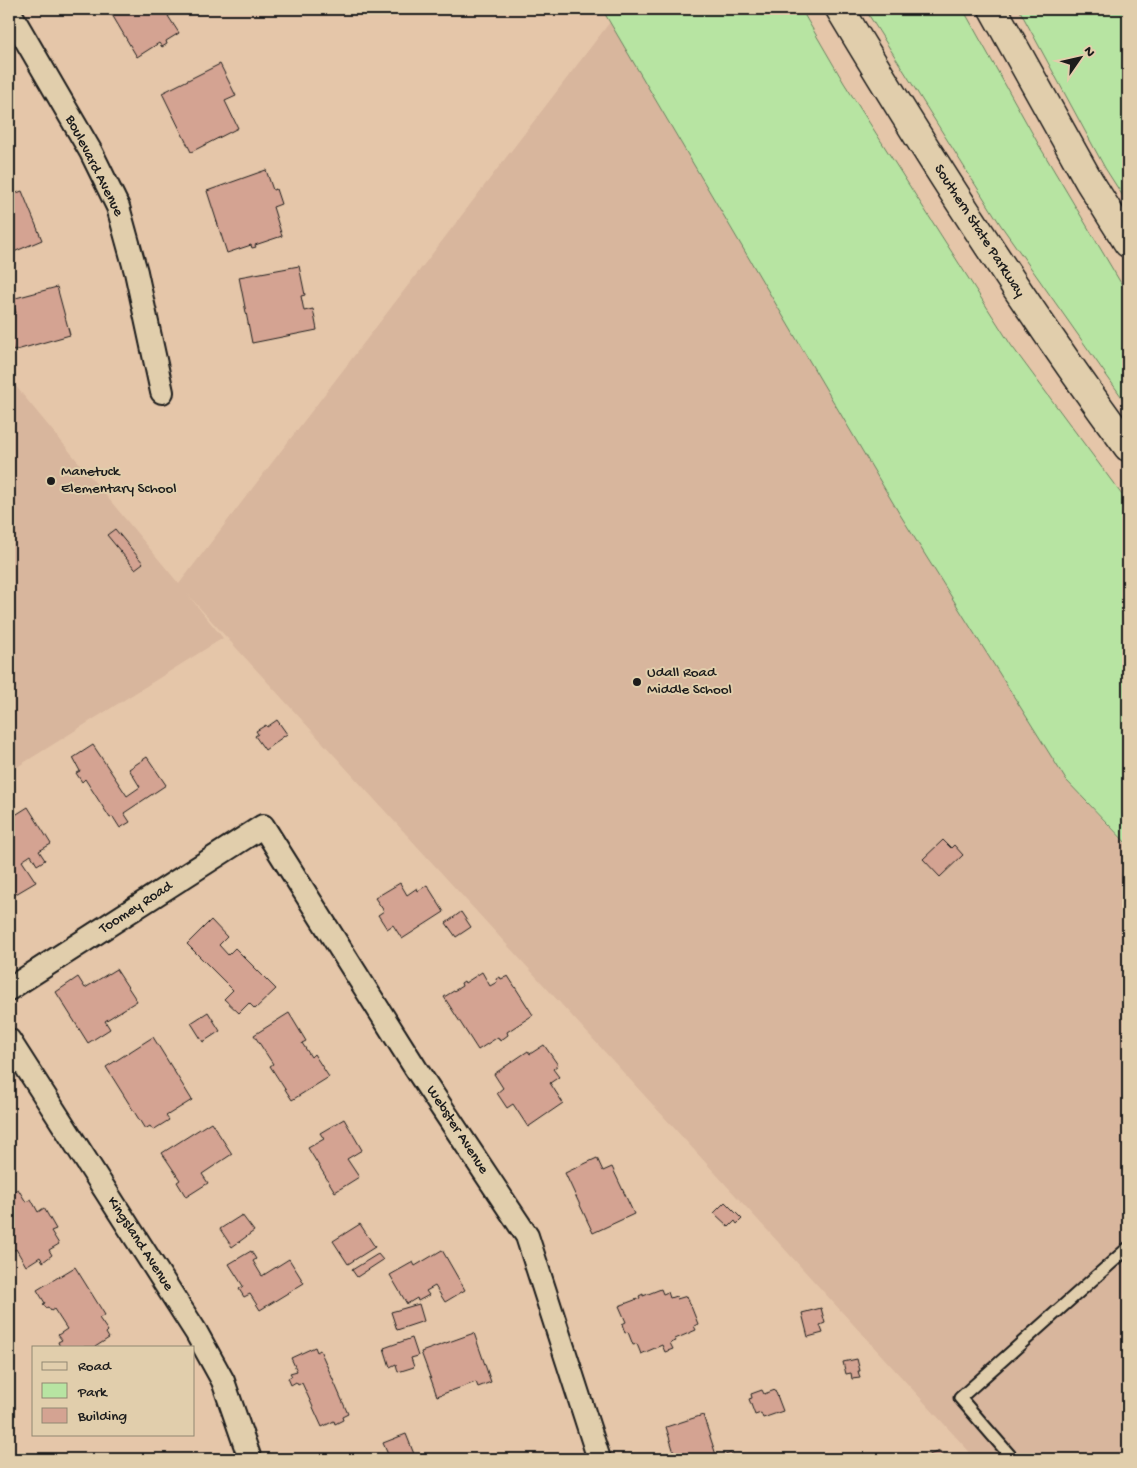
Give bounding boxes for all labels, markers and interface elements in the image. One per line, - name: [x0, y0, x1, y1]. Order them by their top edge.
- north arrow: [1054, 32, 1104, 82]
- text: N: [1079, 44, 1098, 61]
- street label: Boulevard Avenue: [60, 111, 127, 220]
- street label: Southern State Parkway: [929, 161, 1029, 301]
- place label: Manetuck Elementary School: [61, 463, 177, 498]
- marker: Manetuck Elementary School: [45, 475, 57, 487]
- place label: Udall Road Middle School: [647, 664, 732, 699]
- marker: Udall Road Middle School: [631, 676, 643, 688]
- street label: Toomey Road: [95, 877, 177, 939]
- street label: Webster Avenue: [422, 1082, 492, 1178]
- street label: Kingsland Avenue: [103, 1193, 177, 1295]
- legend: [32, 1346, 195, 1436]
- text: Road: [78, 1358, 112, 1376]
- text: Park: [77, 1384, 108, 1402]
- text: Building: [77, 1408, 127, 1426]

